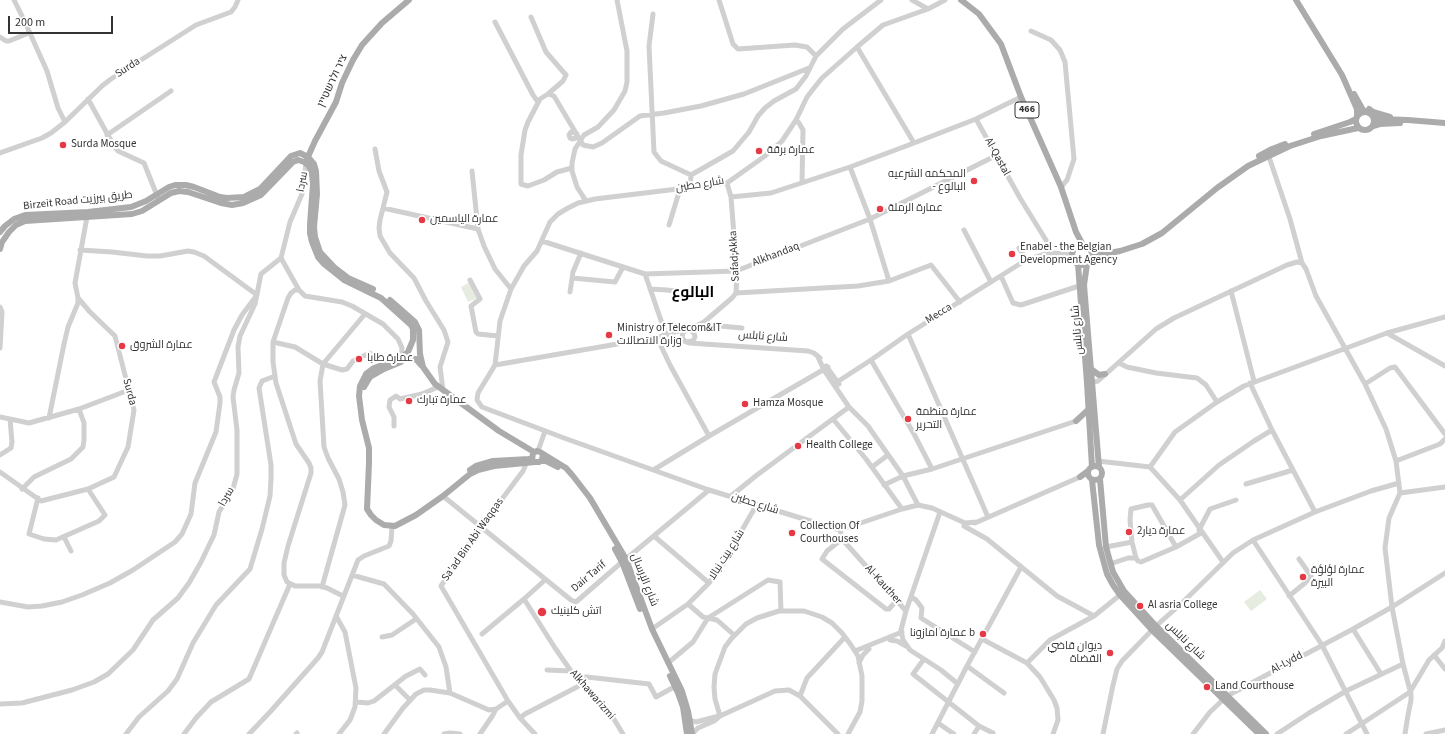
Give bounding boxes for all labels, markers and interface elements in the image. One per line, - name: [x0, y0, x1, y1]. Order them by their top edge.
- scale bar: [10, 8, 115, 34]
- text: 200 m: [15, 14, 45, 31]
- street label: ציר ולרשטיין: [315, 53, 351, 109]
- street label: Surda: [113, 55, 143, 81]
- road number: 466: [1015, 102, 1039, 118]
- street label: Al-Qastal: [981, 136, 1013, 178]
- place label: Surda Mosque: [71, 138, 137, 152]
- marker: Surda Mosque: [58, 140, 68, 150]
- place label: عمارة برقة: [767, 144, 815, 158]
- marker: عمارة برقة: [754, 146, 764, 156]
- place label: المحكمه الشرعيه - البالوع: [888, 168, 966, 194]
- street label: سردا: [295, 171, 311, 193]
- street label: شارع حطين: [675, 175, 725, 195]
- marker: المحكمه الشرعيه - البالوع: [969, 176, 979, 186]
- street label: Birzeit Road طريق بيرزيت: [23, 189, 133, 213]
- place label: عمارة الرملة: [888, 202, 943, 216]
- marker: عمارة الرملة: [875, 204, 885, 214]
- place label: عمارة الياسمين: [430, 213, 499, 227]
- marker: عمارة الياسمين: [417, 215, 427, 225]
- street label: Safad;Akka: [727, 230, 743, 282]
- street label: Alkhandaq: [751, 240, 801, 270]
- place label: Enabel - the Belgian Development Agency: [1020, 241, 1117, 267]
- marker: Enabel - the Belgian Development Agency: [1007, 249, 1017, 259]
- district label: البالوع: [672, 285, 714, 303]
- street label: Mecca: [923, 301, 955, 327]
- street label: شارع نابلس: [1069, 305, 1087, 355]
- place label: Ministry of Telecom&IT وزارة الاتصالات: [617, 322, 722, 348]
- street label: شارع نابلس: [738, 329, 788, 345]
- marker: Ministry of Telecom&IT وزارة الاتصالات: [604, 330, 614, 340]
- place label: عمارة الشروق: [130, 339, 193, 353]
- marker: عمارة الشروق: [117, 341, 127, 351]
- place label: عمارة طابا: [367, 352, 413, 366]
- marker: عمارة طابا: [354, 354, 364, 364]
- street label: Surda: [119, 377, 139, 407]
- place label: عمارة تبارك: [417, 394, 467, 408]
- marker: عمارة تبارك: [404, 396, 414, 406]
- place label: Hamza Mosque: [753, 397, 823, 411]
- marker: Hamza Mosque: [740, 399, 750, 409]
- place label: عمارة منظمة التحرير: [916, 406, 977, 432]
- marker: عمارة منظمة التحرير: [903, 414, 913, 424]
- place label: Health College: [806, 439, 873, 453]
- marker: Health College: [793, 441, 803, 451]
- street label: سردا: [216, 485, 238, 509]
- street label: شارع حطين: [730, 490, 780, 518]
- street label: Sa'ad Bin Abi Waqqas: [439, 496, 507, 584]
- place label: Collection Of Courthouses: [800, 520, 859, 546]
- place label: عمارة ديار2: [1137, 525, 1186, 539]
- street label: شارع بيت نبالا: [706, 527, 748, 583]
- marker: عمارة ديار2: [1124, 527, 1134, 537]
- marker: Collection Of Courthouses: [787, 528, 797, 538]
- street label: شارع الإرسال: [627, 552, 661, 608]
- street label: Dair Tarif: [569, 559, 609, 595]
- street label: Al-Kauther: [862, 562, 904, 608]
- place label: عمارة لؤلؤة البيرة: [1311, 564, 1365, 590]
- marker: عمارة لؤلؤة البيرة: [1298, 572, 1308, 582]
- place label: Al asria College: [1148, 599, 1217, 613]
- marker: Al asria College: [1135, 601, 1145, 611]
- place label: اتش كلينيك: [551, 605, 602, 619]
- marker: اتش كلينيك: [536, 606, 548, 618]
- street label: شارع نابلس: [1163, 619, 1207, 663]
- place label: عمارة امازونا b: [910, 627, 975, 641]
- marker: عمارة امازونا b: [978, 629, 988, 639]
- place label: ديوان قاضي القضاة: [1047, 640, 1102, 666]
- marker: ديوان قاضي القضاة: [1105, 648, 1115, 658]
- street label: Al-Lydd: [1269, 649, 1305, 677]
- street label: Alkhawarizmi: [567, 667, 617, 723]
- place label: Land Courthouse: [1215, 680, 1294, 694]
- marker: Land Courthouse: [1202, 682, 1212, 692]

